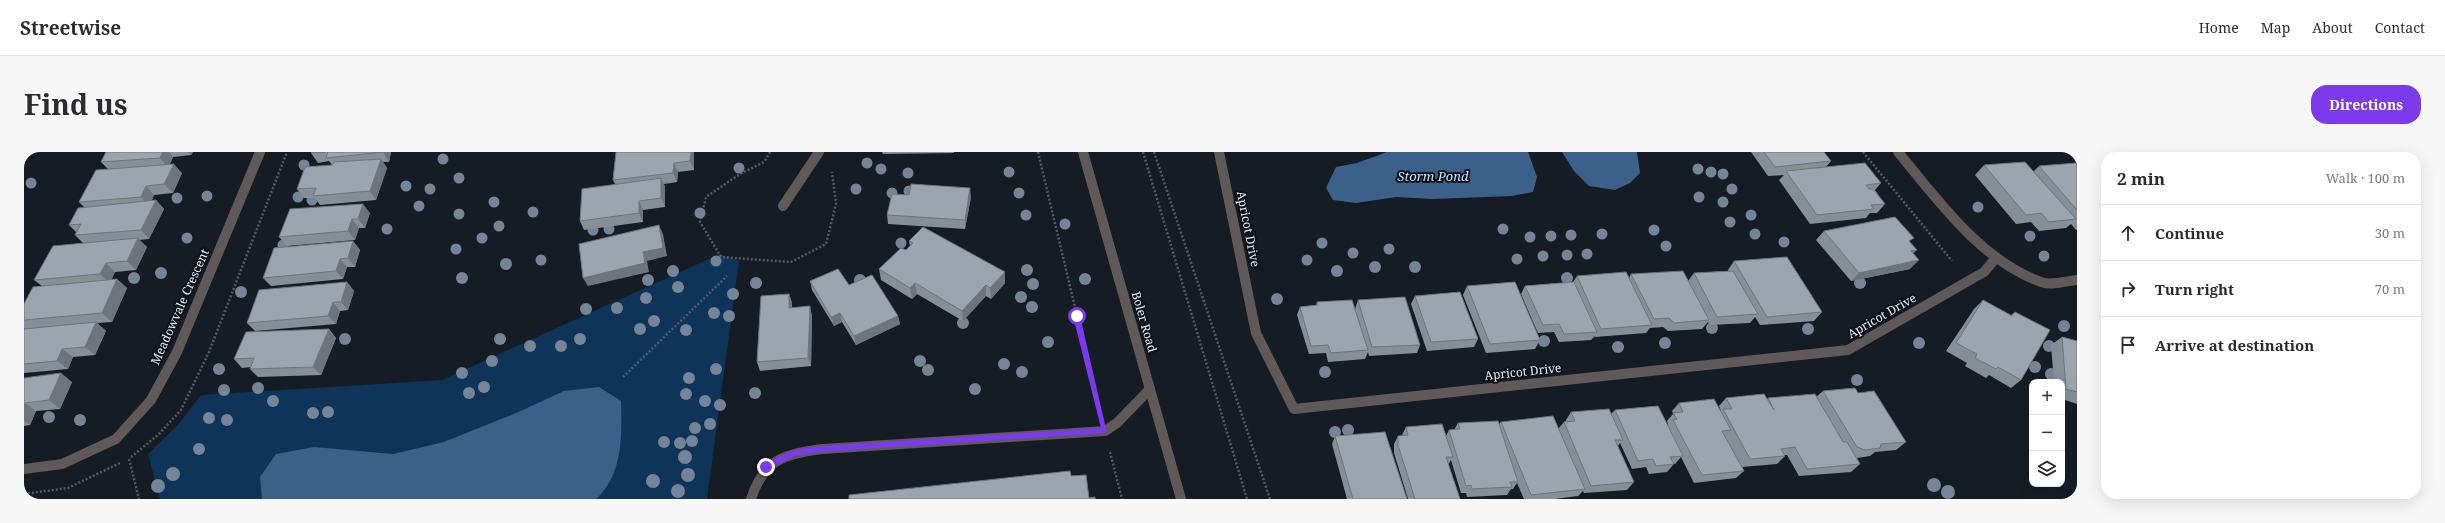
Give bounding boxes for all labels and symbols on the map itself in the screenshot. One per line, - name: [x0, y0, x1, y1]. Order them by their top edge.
- water label: Storm Pond: [1397, 167, 1469, 185]
- street label: Apricot Drive: [1233, 189, 1264, 268]
- street label: Meadowvale Crescent: [146, 246, 213, 367]
- street label: Boler Road: [1128, 289, 1161, 355]
- street label: Apricot Drive: [1844, 289, 1919, 342]
- route start: [1068, 307, 1086, 325]
- street label: Apricot Drive: [1484, 359, 1562, 384]
- route end: [757, 458, 775, 476]

